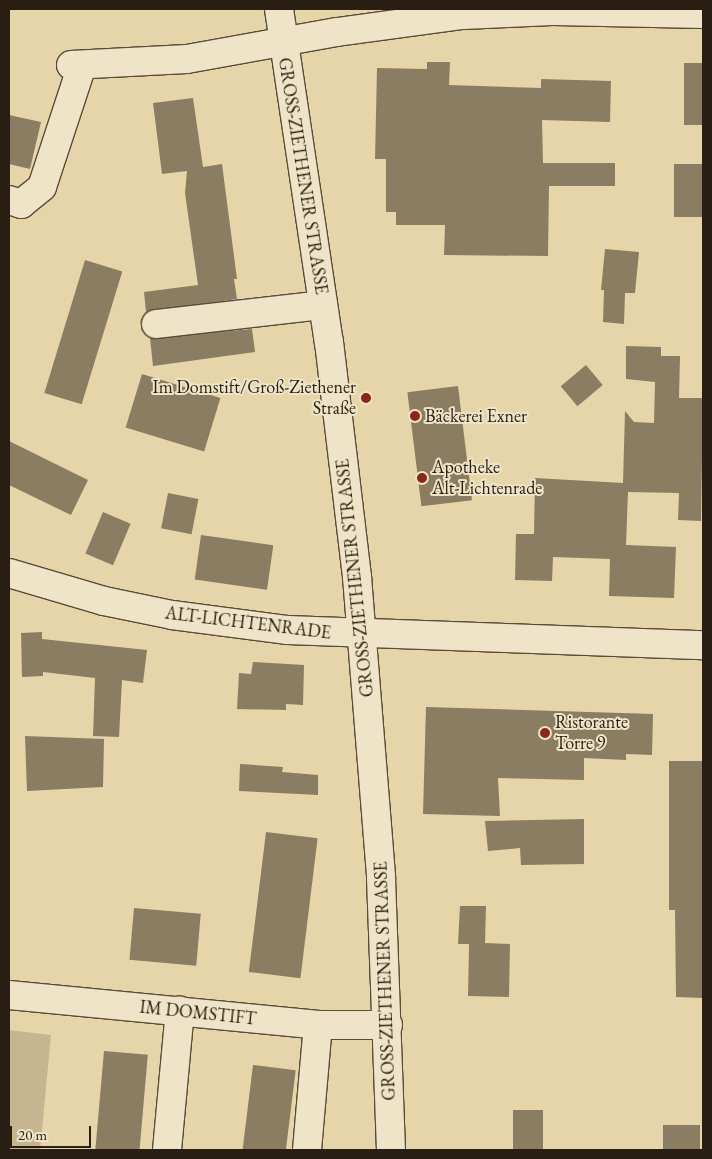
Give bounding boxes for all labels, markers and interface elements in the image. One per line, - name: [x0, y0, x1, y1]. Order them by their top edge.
- street label: GROSS-ZIETHENER STRASSE: [274, 56, 332, 296]
- place label: Im Domstift/Groß-Ziethener Straße: [153, 377, 356, 419]
- marker: Im Domstift/Groß-Ziethener Straße: [360, 392, 372, 404]
- place label: Bäckerei Exner: [425, 405, 527, 427]
- marker: Bäckerei Exner: [409, 410, 421, 422]
- place label: Apotheke Alt-Lichtenrade: [432, 457, 542, 499]
- street label: GROSS-ZIETHENER STRASSE: [332, 458, 378, 698]
- marker: Apotheke Alt-Lichtenrade: [416, 472, 428, 484]
- street label: ALT-LICHTENRADE: [164, 602, 332, 644]
- place label: Ristorante Torre 9: [555, 712, 628, 754]
- marker: Ristorante Torre 9: [539, 727, 551, 739]
- street label: GROSS-ZIETHENER STRASSE: [370, 861, 400, 1101]
- street label: IM DOMSTIFT: [139, 996, 257, 1030]
- scale bar: [12, 1116, 94, 1148]
- text: 20 m: [18, 1125, 47, 1144]

